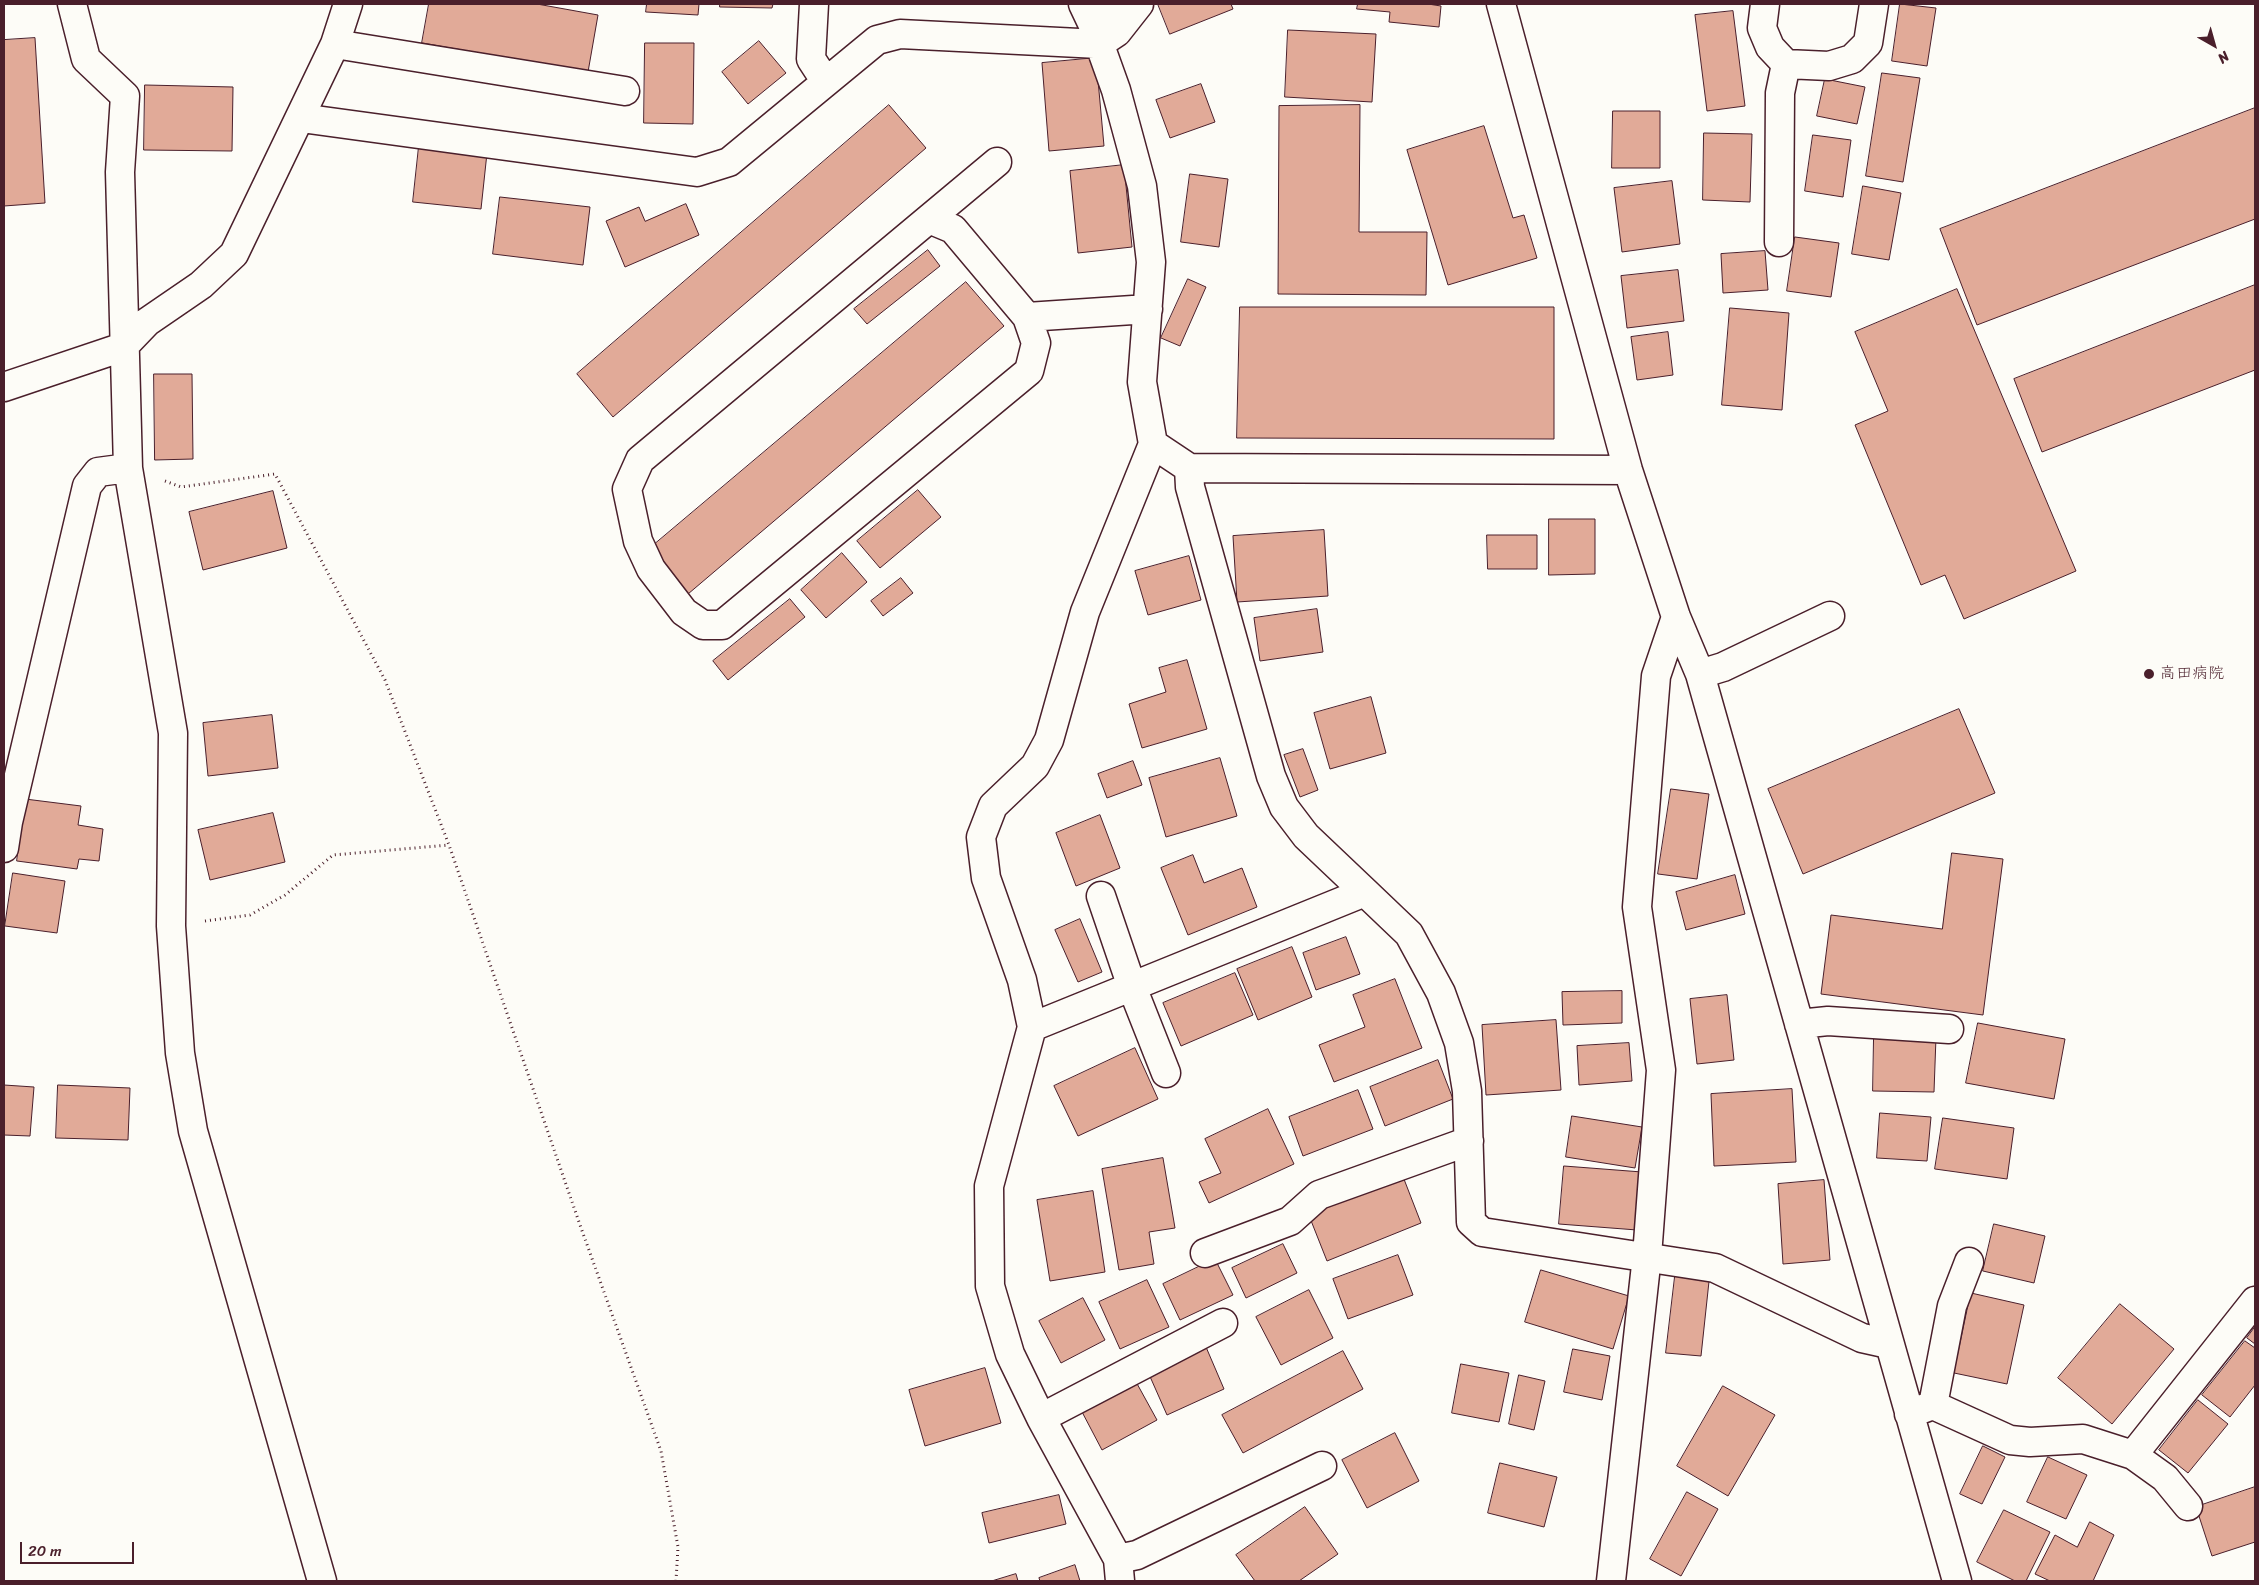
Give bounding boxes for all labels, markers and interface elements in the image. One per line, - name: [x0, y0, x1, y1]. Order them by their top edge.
- north arrow: [2189, 20, 2239, 70]
- text: N: [2212, 44, 2235, 70]
- place label: 高田病院: [2160, 664, 2224, 684]
- marker: 高田病院: [2142, 667, 2156, 681]
- scale bar: [22, 1532, 136, 1564]
- text: 20 m: [28, 1538, 62, 1564]

